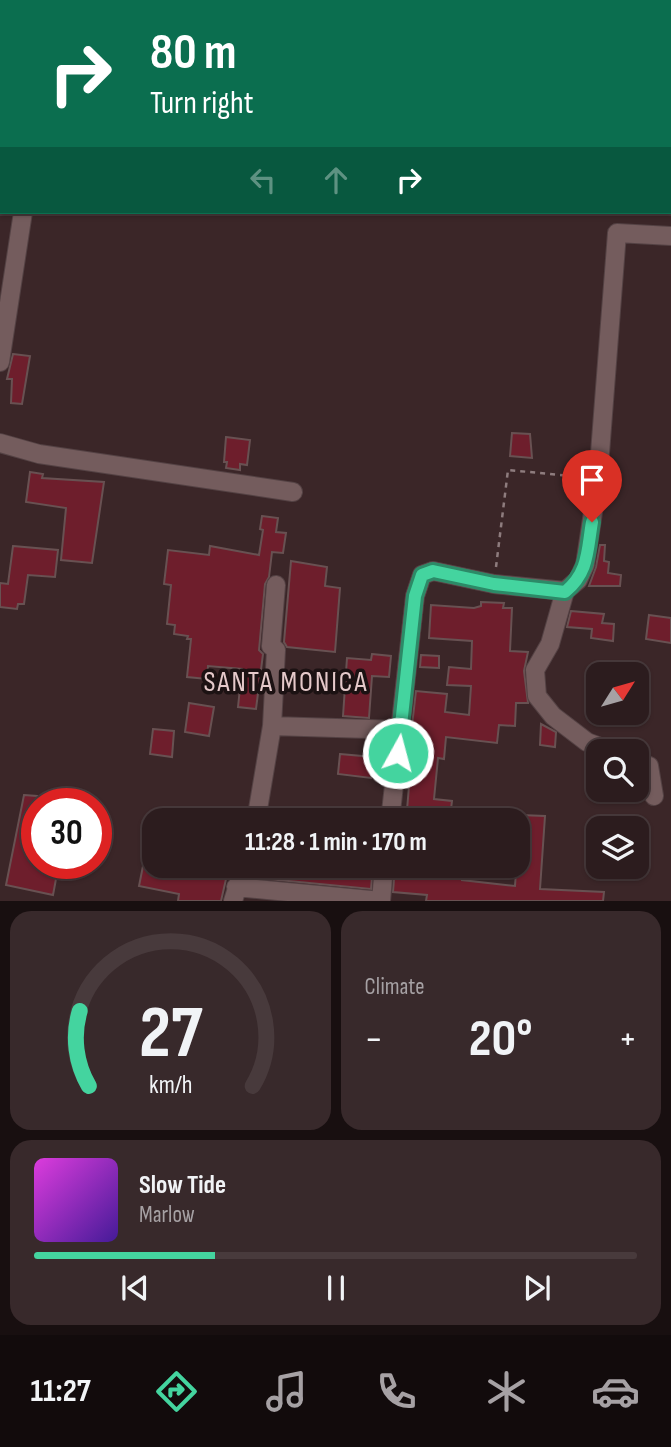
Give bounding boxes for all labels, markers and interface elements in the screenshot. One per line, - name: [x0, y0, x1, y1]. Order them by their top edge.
- text: 80 m: [150, 24, 237, 83]
- icon: right: [35, 28, 126, 119]
- text: Turn right: [150, 84, 254, 123]
- icon: left: [244, 161, 282, 199]
- icon: ahead: [317, 161, 355, 199]
- icon: right: [390, 161, 428, 199]
- pin: [562, 450, 622, 522]
- icon: arrive: [573, 461, 611, 499]
- north arrow: [586, 662, 649, 724]
- map controls: [586, 662, 649, 879]
- district label: SANTA MONICA: [204, 666, 368, 699]
- position arrow: [361, 716, 435, 790]
- button: search: [586, 739, 649, 802]
- speed limit sign: 30: [21, 788, 112, 879]
- button: layers: [586, 816, 649, 879]
- text: 11:28 · 1 min · 170 m: [245, 827, 427, 858]
- text: Climate: [365, 973, 424, 1001]
- text: 27: [138, 991, 202, 1079]
- text: 20°: [469, 1008, 533, 1071]
- text: −: [365, 1017, 383, 1062]
- text: +: [618, 1017, 637, 1062]
- text: km/h: [149, 1070, 192, 1101]
- text: Slow Tide: [139, 1170, 226, 1201]
- text: Marlow: [139, 1201, 195, 1229]
- icon: previous: [116, 1269, 154, 1307]
- icon: pause: [317, 1269, 355, 1307]
- icon: next: [518, 1269, 556, 1307]
- icon: directions: [152, 1367, 201, 1416]
- icon: music: [262, 1367, 311, 1416]
- icon: phone: [372, 1367, 421, 1416]
- icon: climate: [482, 1367, 531, 1416]
- icon: car: [591, 1367, 640, 1416]
- text: 11:27: [30, 1372, 91, 1411]

